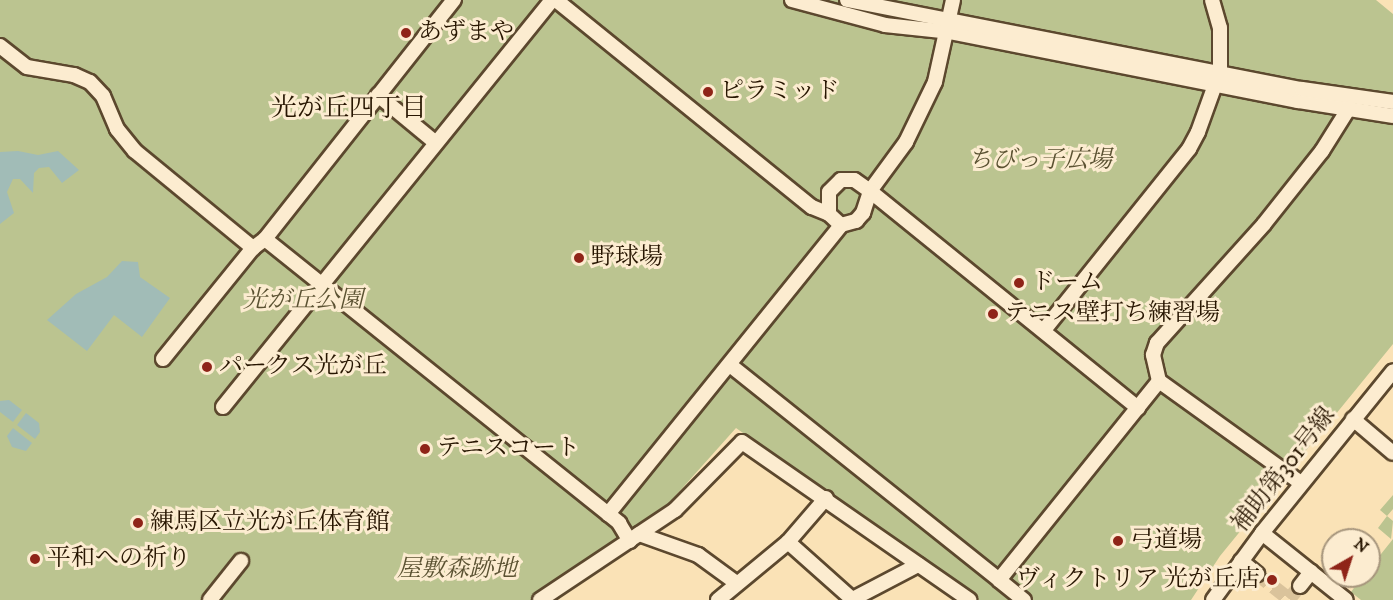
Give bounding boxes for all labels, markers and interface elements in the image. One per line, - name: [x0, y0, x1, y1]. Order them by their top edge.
- place label: あずまや: [418, 19, 514, 47]
- marker: あずまや: [399, 26, 413, 40]
- place label: ピラミッド: [720, 78, 840, 106]
- marker: ピラミッド: [701, 85, 715, 99]
- district label: 光が丘四丁目: [271, 93, 427, 125]
- park label: ちびっ子広場: [968, 147, 1112, 175]
- place label: 野球場: [591, 244, 663, 272]
- marker: 野球場: [572, 251, 586, 265]
- place label: ドーム: [1031, 269, 1103, 297]
- marker: ドーム: [1012, 276, 1026, 290]
- park label: 光が丘公園: [243, 287, 363, 315]
- place label: テニス壁打ち練習場: [1005, 300, 1221, 328]
- marker: テニス壁打ち練習場: [986, 307, 1000, 321]
- place label: パークス光が丘: [219, 353, 387, 381]
- marker: パークス光が丘: [200, 360, 214, 374]
- street label: 補助第301号線: [1226, 402, 1342, 538]
- place label: テニスコート: [437, 435, 581, 463]
- marker: テニスコート: [418, 442, 432, 456]
- place label: 練馬区立光が丘体育館: [150, 509, 390, 537]
- marker: 練馬区立光が丘体育館: [131, 516, 145, 530]
- place label: 弓道場: [1130, 527, 1202, 555]
- north arrow: [1321, 528, 1381, 588]
- marker: 弓道場: [1111, 534, 1125, 548]
- text: N: [1350, 534, 1372, 557]
- place label: 平和への祈り: [47, 545, 191, 573]
- marker: 平和への祈り: [28, 552, 42, 566]
- park label: 屋敷森跡地: [397, 556, 517, 584]
- place label: ヴィクトリア 光が丘店: [1015, 566, 1260, 594]
- marker: ヴィクトリア 光が丘店: [1265, 573, 1279, 587]

